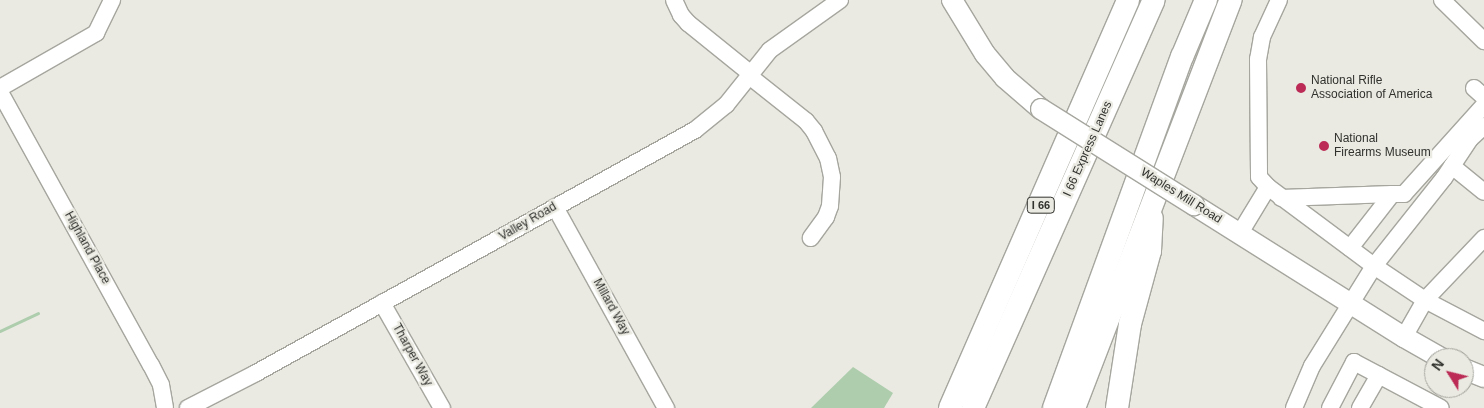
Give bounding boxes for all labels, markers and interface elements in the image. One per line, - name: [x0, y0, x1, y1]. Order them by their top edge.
- place label: National Rifle Association of America: [1311, 74, 1433, 102]
- marker: National Rifle Association of America: [1295, 82, 1307, 94]
- street label: I 66 Express Lanes: [1061, 99, 1115, 199]
- place label: National Firearms Museum: [1334, 132, 1431, 160]
- marker: National Firearms Museum: [1318, 140, 1330, 152]
- street label: Waples Mill Road: [1138, 165, 1224, 227]
- road number: I 66: [1026, 196, 1056, 214]
- street label: Valley Road: [497, 200, 559, 244]
- street label: Highland Place: [61, 209, 113, 287]
- street label: Millard Way: [590, 276, 632, 338]
- street label: Tharper Way: [389, 321, 435, 389]
- north arrow: [1424, 348, 1474, 398]
- text: N: [1428, 356, 1447, 374]

